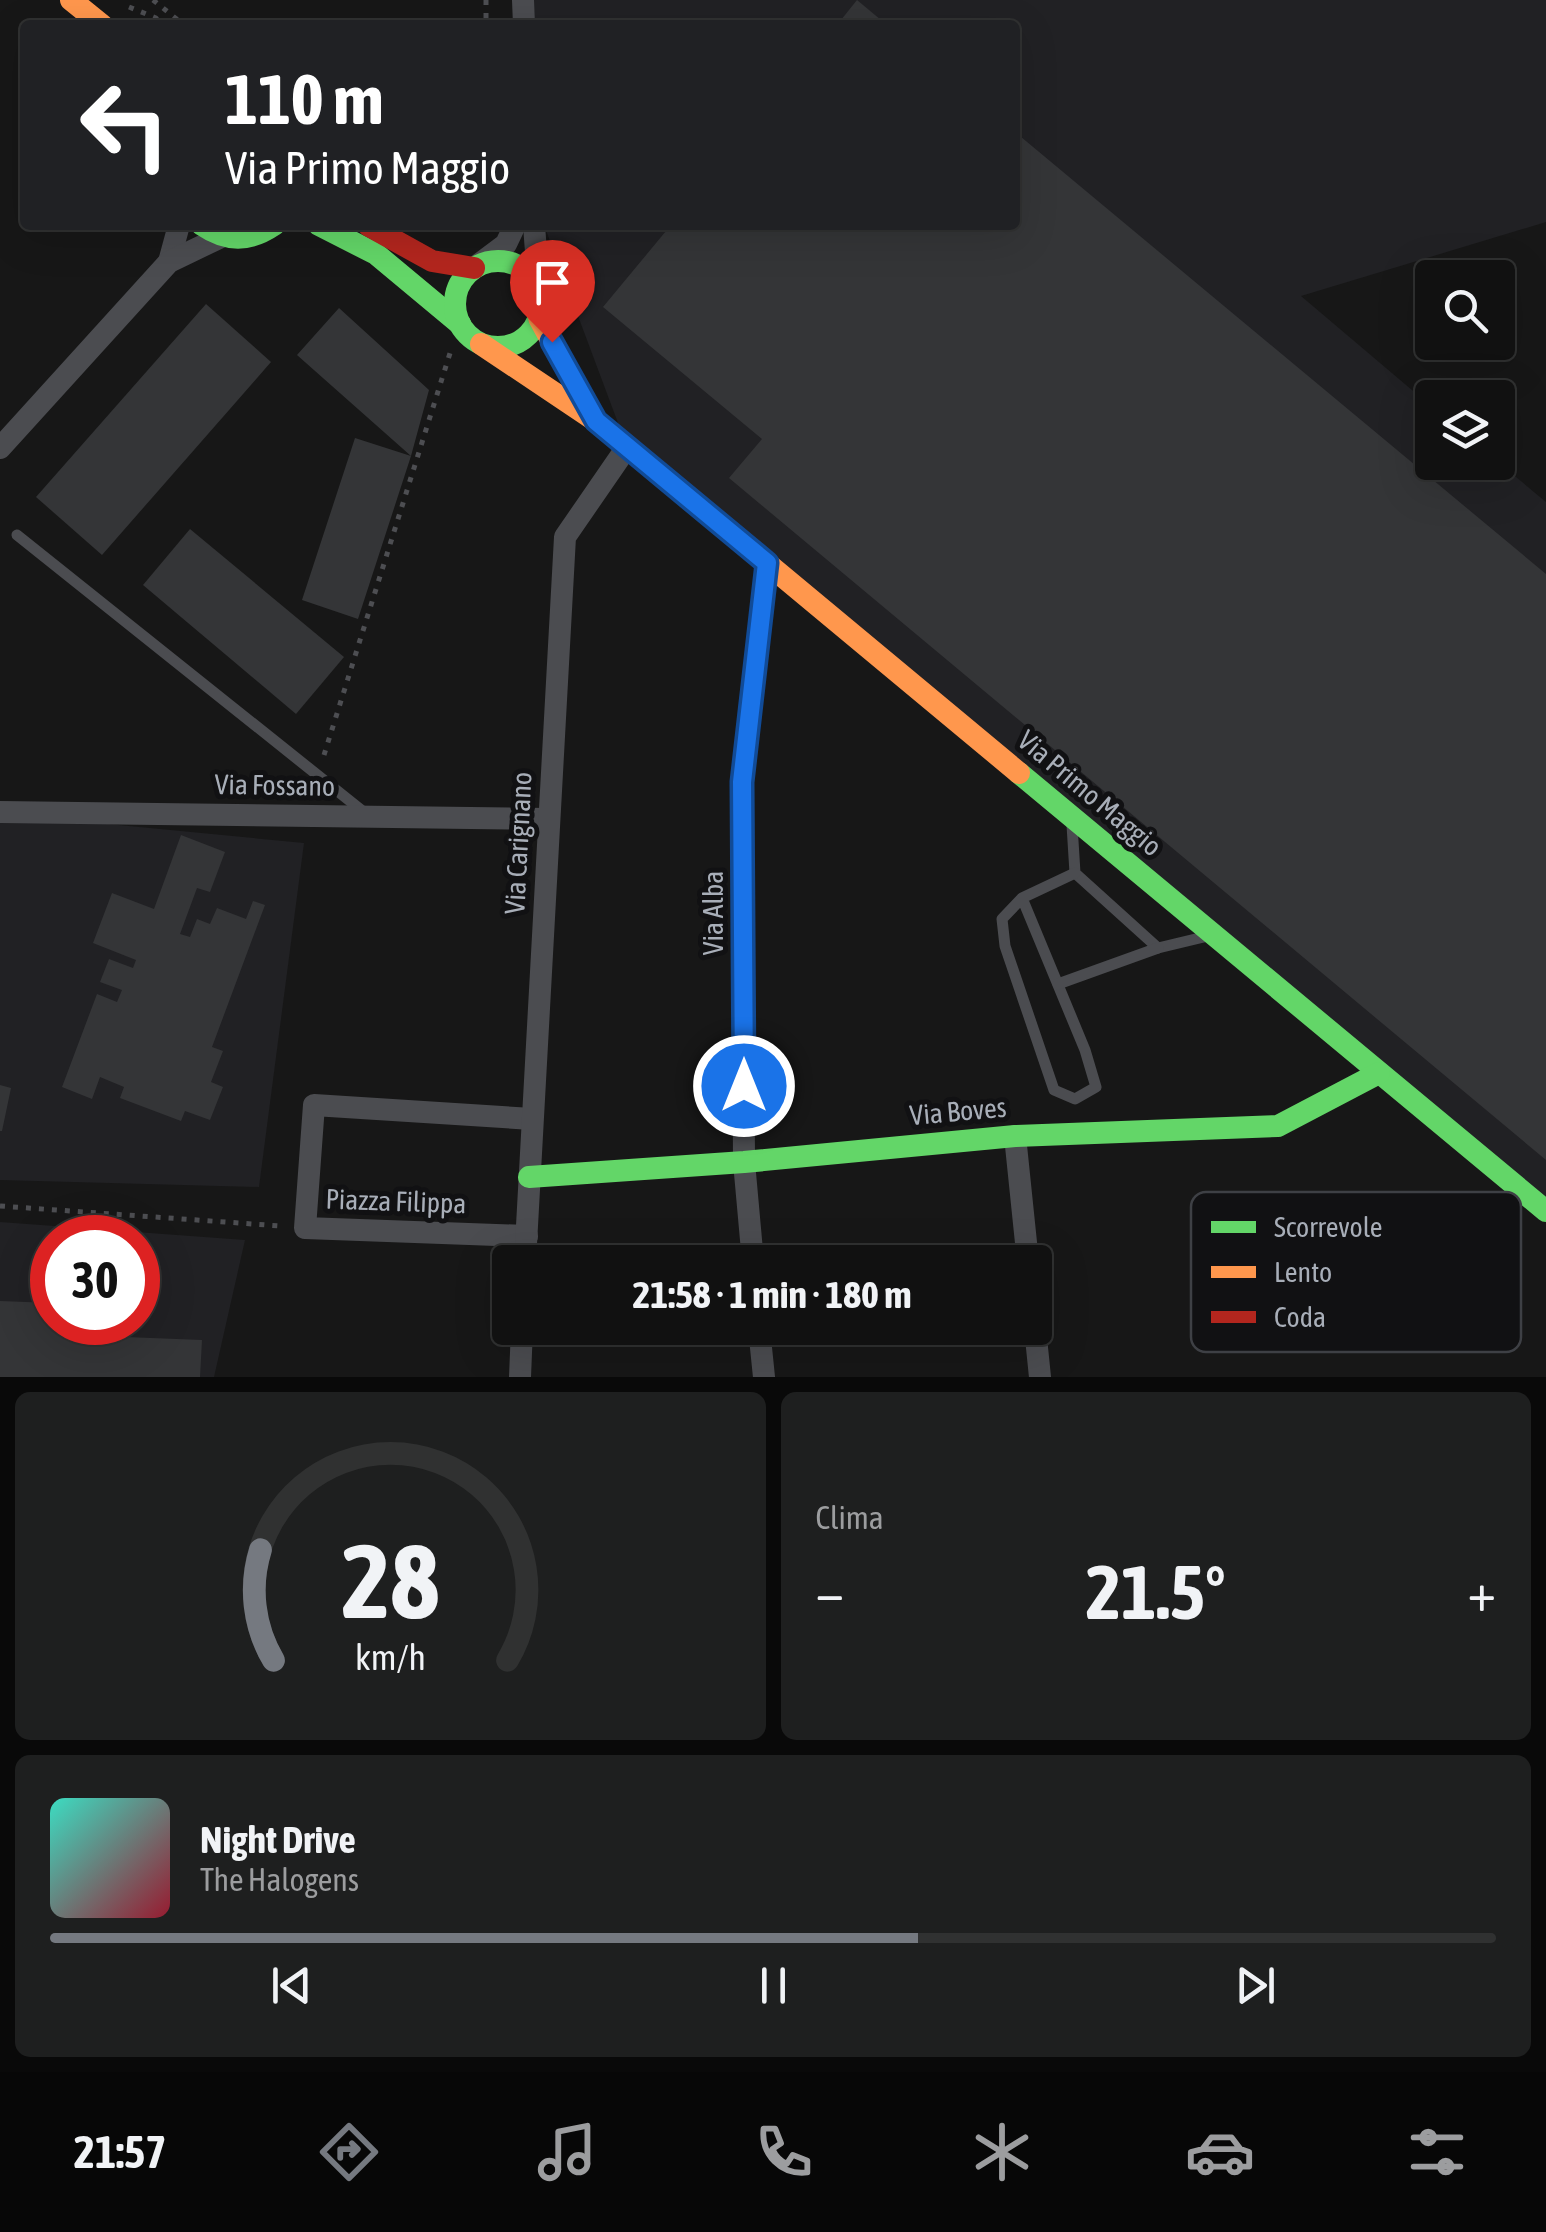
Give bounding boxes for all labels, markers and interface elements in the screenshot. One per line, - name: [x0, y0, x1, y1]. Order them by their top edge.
- text: 110 m: [225, 59, 384, 139]
- icon: left: [60, 60, 190, 190]
- text: Via Primo Maggio: [225, 142, 510, 194]
- pin: [510, 240, 595, 343]
- icon: arrive: [525, 255, 580, 310]
- map controls: [1415, 260, 1515, 480]
- button: search: [1415, 260, 1515, 360]
- button: layers: [1415, 380, 1515, 480]
- street label: Via Primo Maggio: [1012, 724, 1168, 862]
- street label: Via Fossano: [215, 768, 335, 802]
- street label: Via Carignano: [498, 771, 538, 915]
- street label: Via Alba: [697, 871, 729, 955]
- position arrow: [692, 1034, 796, 1138]
- street label: Via Boves: [908, 1091, 1008, 1131]
- street label: Piazza Filippa: [325, 1183, 467, 1219]
- legend: [1191, 1192, 1521, 1352]
- text: Scorrevole: [1274, 1211, 1383, 1243]
- speed limit sign: 30: [30, 1215, 160, 1345]
- text: Lento: [1274, 1256, 1332, 1288]
- text: 21:58 · 1 min · 180 m: [632, 1273, 912, 1316]
- text: Coda: [1274, 1301, 1326, 1333]
- text: Clima: [816, 1499, 884, 1536]
- text: 28: [341, 1521, 439, 1640]
- text: 21.5°: [1086, 1549, 1226, 1635]
- text: −: [816, 1560, 844, 1623]
- text: +: [1467, 1560, 1496, 1623]
- text: km/h: [355, 1637, 426, 1678]
- text: Night Drive: [200, 1818, 356, 1861]
- text: The Halogens: [200, 1861, 359, 1898]
- icon: previous: [264, 1958, 319, 2013]
- icon: pause: [746, 1958, 801, 2013]
- icon: next: [1228, 1958, 1283, 2013]
- icon: directions: [314, 2117, 384, 2187]
- icon: music: [532, 2117, 602, 2187]
- icon: phone: [749, 2117, 819, 2187]
- icon: climate: [967, 2117, 1037, 2187]
- icon: car: [1185, 2117, 1255, 2187]
- icon: filters: [1402, 2117, 1472, 2187]
- text: 21:57: [74, 2126, 166, 2178]

